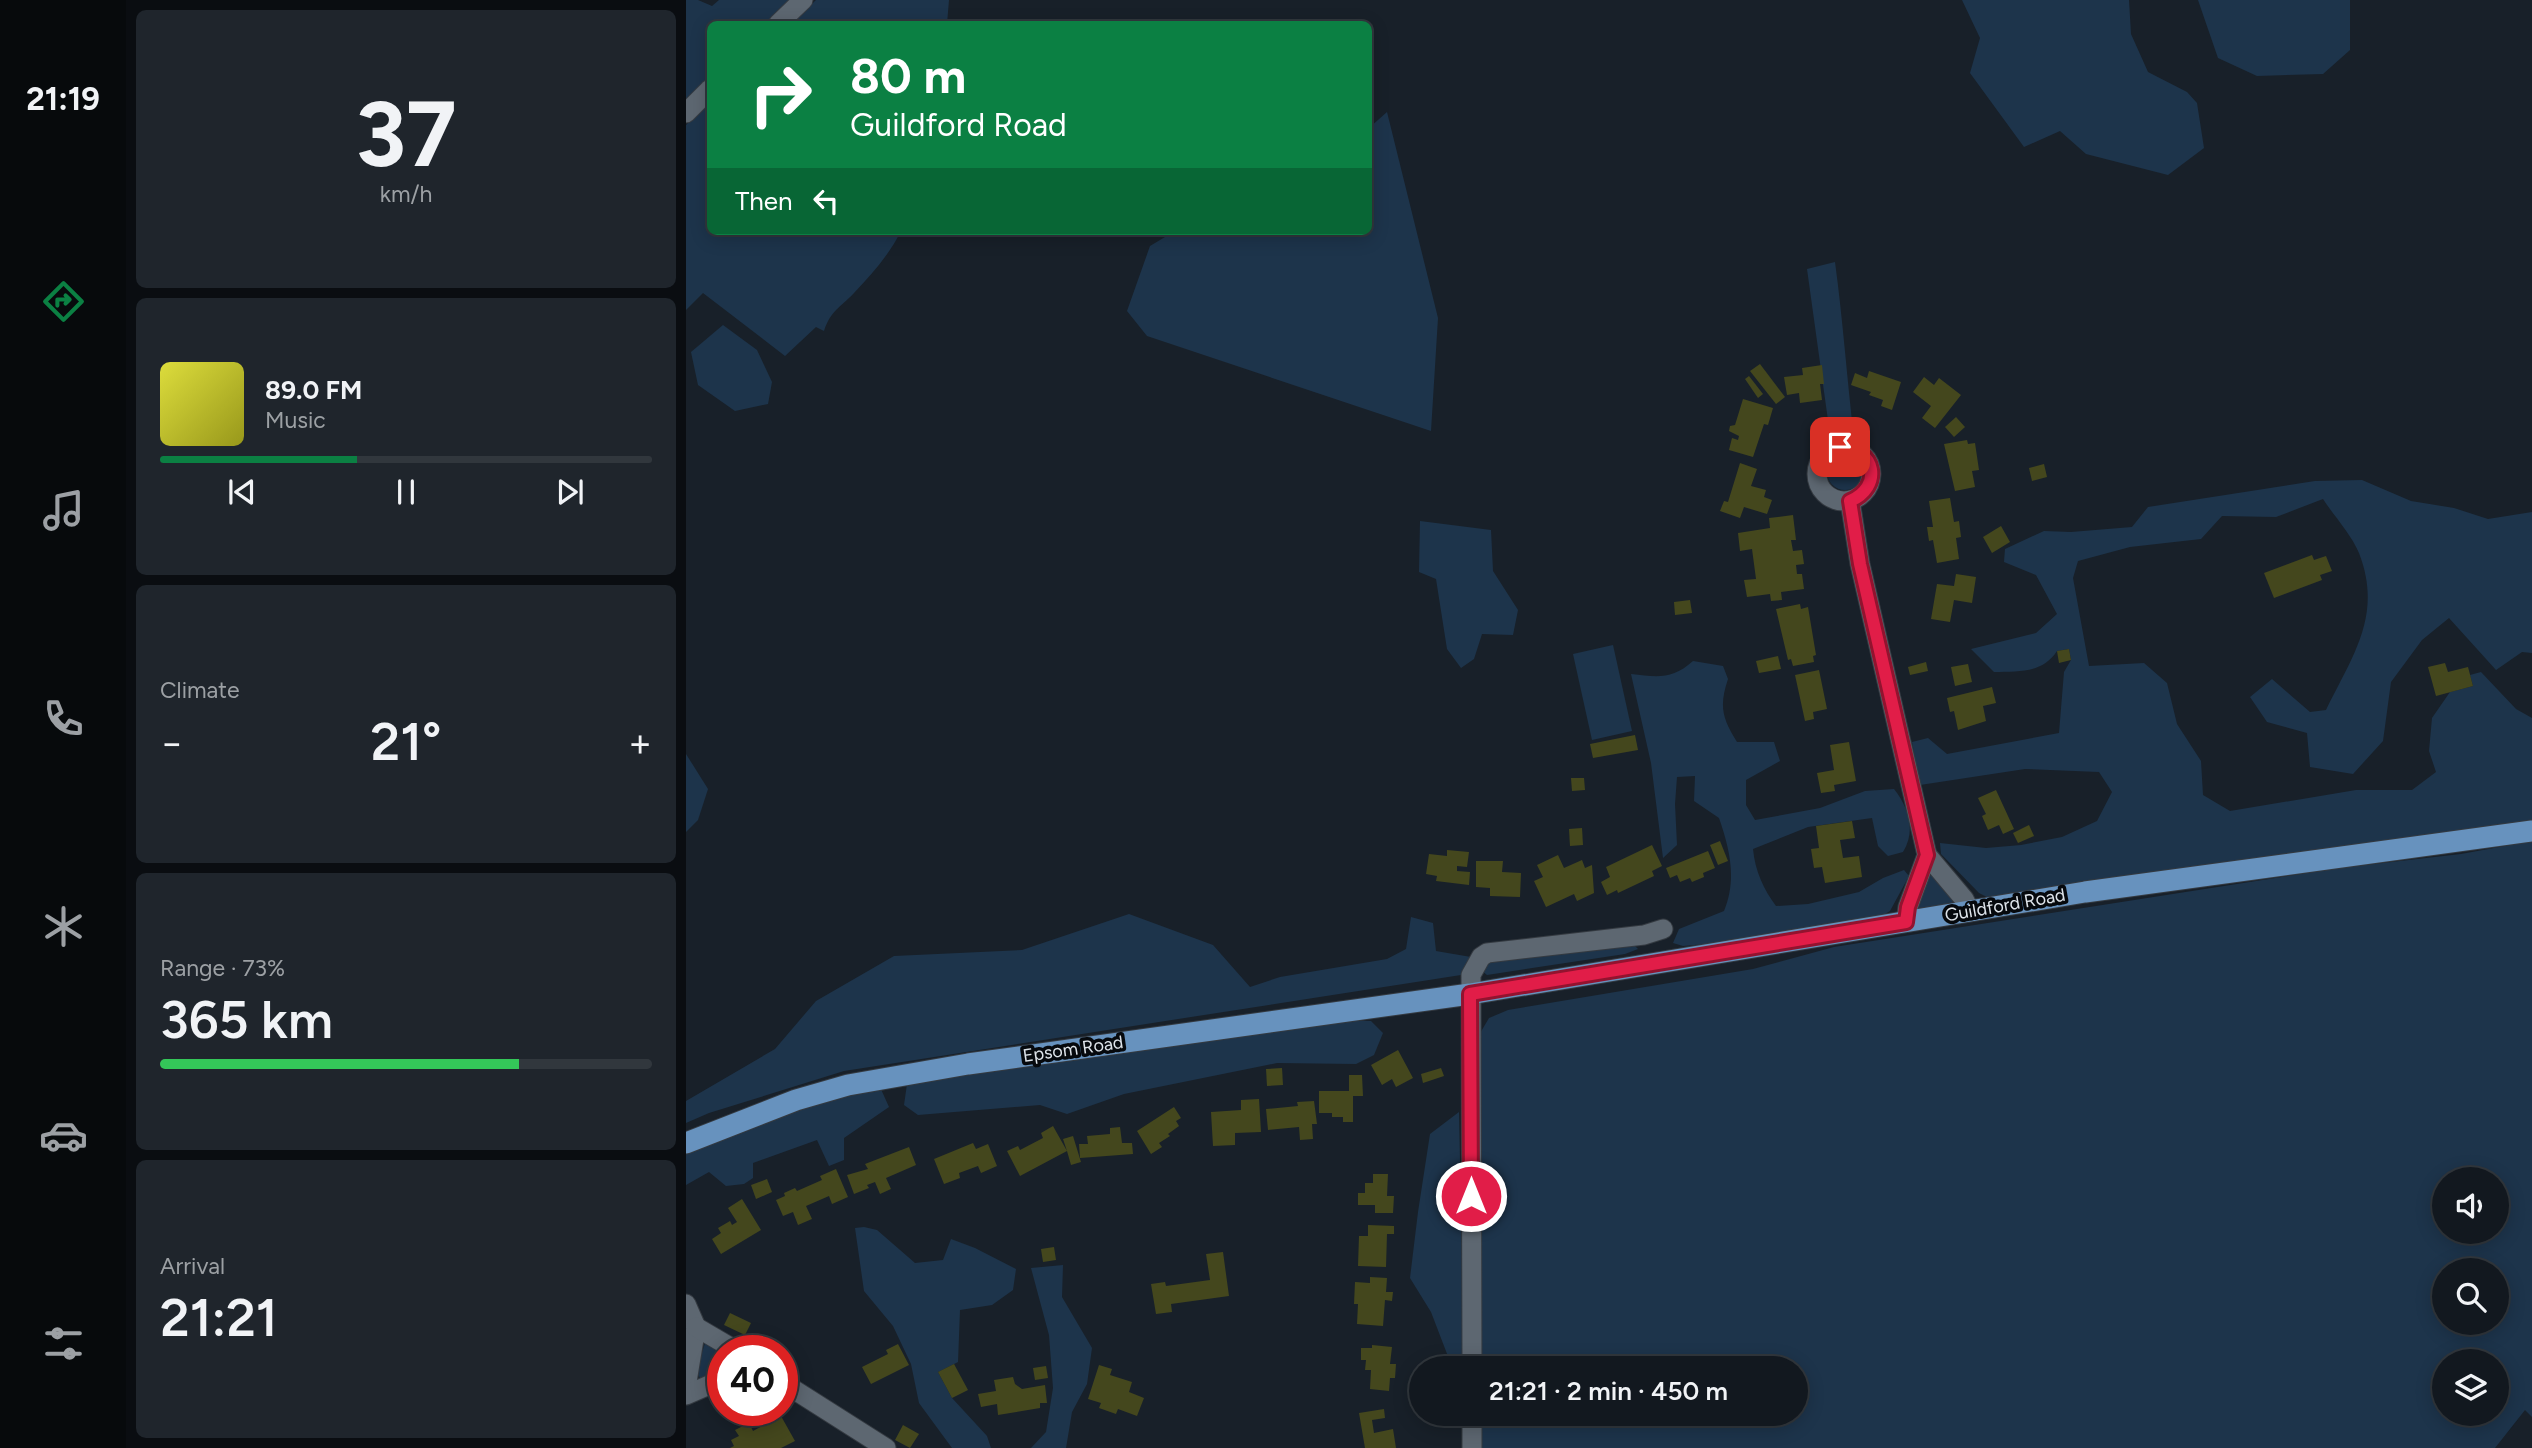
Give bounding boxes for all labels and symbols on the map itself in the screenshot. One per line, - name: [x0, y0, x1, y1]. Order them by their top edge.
- pin: [1810, 417, 1870, 477]
- street label: Guildford Road: [1943, 884, 2067, 926]
- street label: Epsom Road: [1021, 1031, 1125, 1067]
- position arrow: [1434, 1159, 1508, 1233]
- speed limit sign: 40: [707, 1335, 798, 1426]

